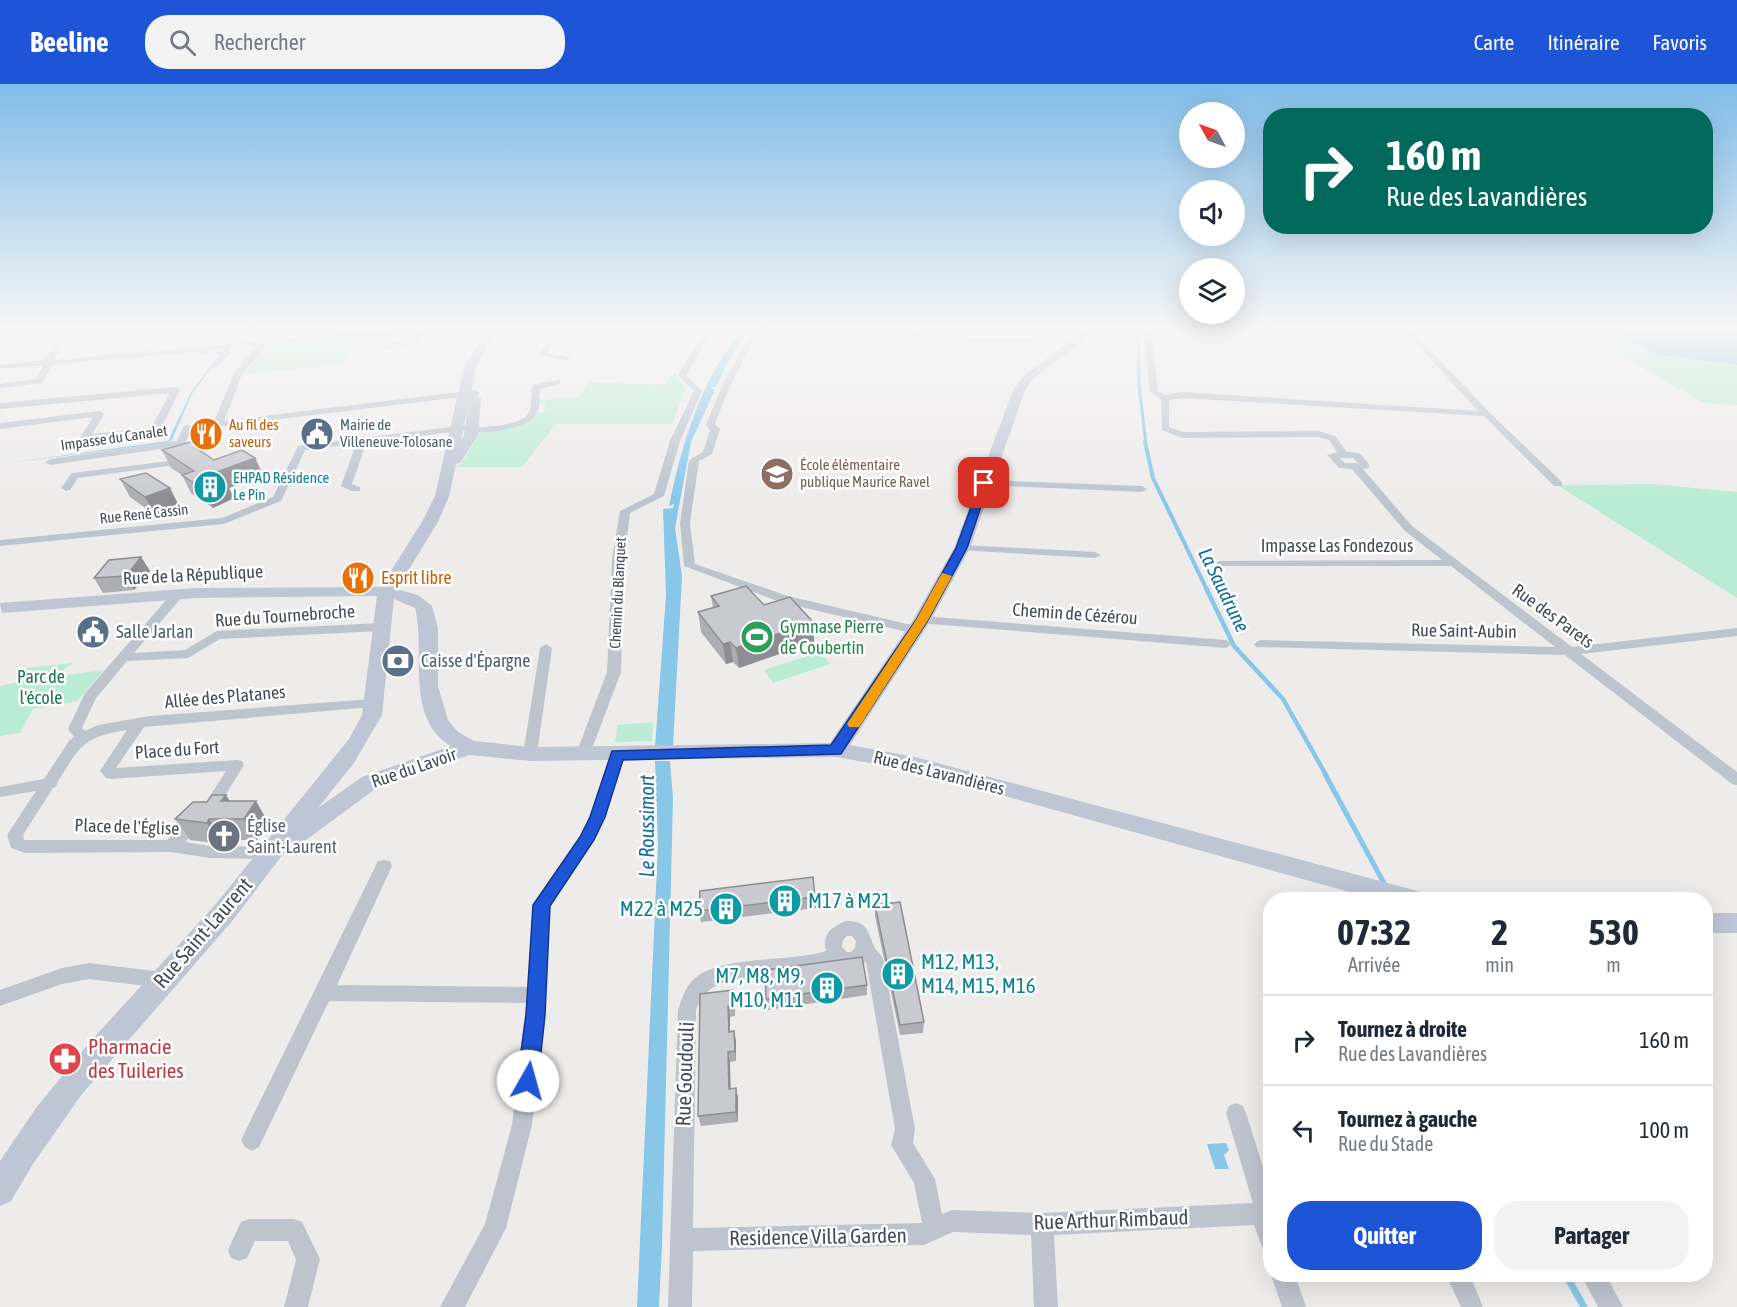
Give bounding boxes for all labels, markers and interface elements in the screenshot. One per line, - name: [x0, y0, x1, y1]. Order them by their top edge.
- search box: [145, 15, 565, 69]
- text: Beeline: [30, 26, 109, 58]
- icon: search: [166, 26, 199, 59]
- text: Rechercher: [214, 29, 305, 55]
- text: Carte: [1474, 30, 1514, 54]
- text: Itinéraire: [1547, 30, 1619, 54]
- text: Favoris: [1652, 30, 1707, 54]
- north arrow: [1179, 102, 1245, 168]
- map controls: [1179, 102, 1245, 324]
- text: 160 m: [1386, 131, 1481, 179]
- icon: right: [1287, 132, 1365, 210]
- button: sound: [1179, 180, 1245, 246]
- text: Rue des Lavandières: [1386, 181, 1587, 212]
- button: layers: [1179, 258, 1245, 324]
- restaurant icon: Au fil des saveurs: [188, 416, 224, 452]
- place label: Au fil des saveurs: [229, 416, 279, 450]
- public building icon: Mairie de Villeneuve-Tolosane: [299, 416, 335, 452]
- place label: Mairie de Villeneuve-Tolosane: [340, 416, 453, 450]
- street label: Impasse du Canalet: [60, 422, 168, 453]
- school or university icon: École élémentaire publique Maurice Ravel: [759, 456, 795, 492]
- place label: École élémentaire publique Maurice Ravel: [800, 456, 930, 490]
- pin: [958, 457, 1009, 508]
- icon: arrive: [967, 466, 1000, 499]
- building icon: EHPAD Résidence Le Pin: [192, 469, 228, 505]
- place label: EHPAD Résidence Le Pin: [233, 469, 329, 503]
- street label: Rue René Cassin: [99, 500, 189, 527]
- street label: Impasse Las Fondezous: [1261, 535, 1413, 556]
- street label: Chemin du Blanquet: [606, 537, 629, 649]
- water label: La Saudrune: [1194, 544, 1255, 636]
- street label: Rue de la République: [122, 560, 264, 589]
- restaurant icon: Esprit libre: [340, 560, 376, 596]
- place label: Esprit libre: [381, 567, 452, 588]
- street label: Rue des Parets: [1508, 579, 1598, 652]
- street label: Chemin de Cézérou: [1012, 599, 1138, 628]
- street label: Rue du Tournebroche: [214, 600, 356, 631]
- public building icon: Salle Jarlan: [75, 614, 111, 650]
- place label: Gymnase Pierre de Coubertin: [780, 616, 884, 658]
- sports icon: Gymnase Pierre de Coubertin: [739, 619, 775, 655]
- street label: Rue Saint-Aubin: [1411, 619, 1517, 642]
- place label: Salle Jarlan: [116, 621, 193, 642]
- bank icon: Caisse d'Épargne: [380, 643, 416, 679]
- place label: Caisse d'Épargne: [421, 650, 530, 671]
- park label: Parc de l'école: [17, 666, 65, 708]
- street label: Allée des Platanes: [164, 681, 286, 712]
- street label: Place du Fort: [134, 736, 220, 763]
- street label: Rue du Lavoir: [369, 743, 460, 792]
- street label: Rue des Lavandières: [871, 746, 1007, 799]
- water label: Le Roussimort: [635, 774, 658, 877]
- street label: Place de l'Église: [74, 814, 180, 839]
- place label: Église Saint-Laurent: [247, 815, 337, 857]
- church icon: Église Saint-Laurent: [206, 818, 242, 854]
- street label: Rue Saint-Laurent: [148, 872, 257, 992]
- building icon: M17 à M21: [767, 883, 803, 919]
- place label: M17 à M21: [808, 888, 891, 912]
- building icon: M22 à M25: [708, 891, 744, 927]
- place label: M22 à M25: [620, 896, 703, 920]
- text: 07:32: [1337, 911, 1411, 953]
- text: 2: [1491, 911, 1508, 953]
- text: 530: [1588, 911, 1639, 953]
- place label: M12, M13, M14, M15, M16: [921, 949, 1036, 997]
- text: Arrivée: [1348, 953, 1400, 976]
- text: min: [1485, 953, 1514, 976]
- text: m: [1606, 953, 1621, 976]
- building icon: M12, M13, M14, M15, M16: [880, 956, 916, 992]
- place label: M7, M8, M9, M10, M11: [715, 963, 804, 1011]
- building icon: M7, M8, M9, M10, M11: [809, 970, 845, 1006]
- text: Tournez à droite: [1338, 1016, 1467, 1042]
- street label: Rue Goudouli: [670, 1021, 698, 1127]
- icon: right: [1287, 1024, 1320, 1057]
- text: 160 m: [1639, 1027, 1689, 1053]
- place label: Pharmacie des Tuileries: [88, 1034, 184, 1082]
- pharmacy icon: Pharmacie des Tuileries: [47, 1041, 83, 1077]
- text: Rue des Lavandières: [1338, 1042, 1487, 1065]
- position arrow: [496, 1049, 560, 1113]
- text: Tournez à gauche: [1338, 1106, 1477, 1132]
- icon: left: [1287, 1114, 1320, 1147]
- text: 100 m: [1639, 1117, 1689, 1143]
- text: Rue du Stade: [1338, 1132, 1433, 1155]
- button: Quitter: [1287, 1201, 1482, 1270]
- button: Partager: [1494, 1201, 1689, 1270]
- street label: Rue Arthur Rimbaud: [1033, 1204, 1189, 1234]
- street label: Residence Villa Garden: [729, 1222, 907, 1250]

